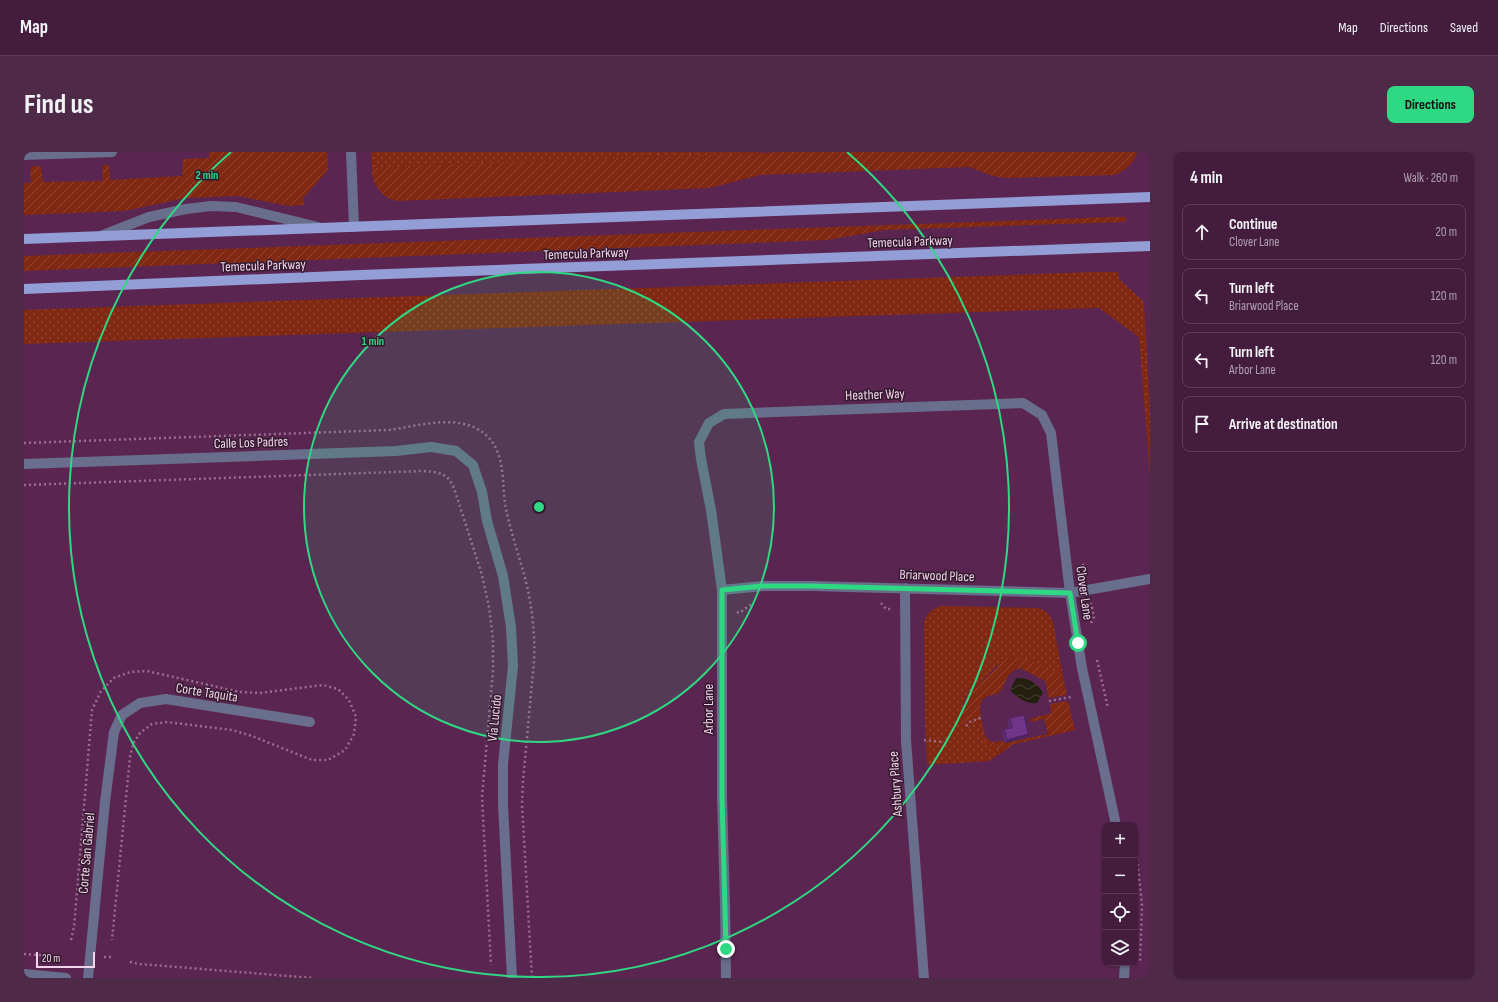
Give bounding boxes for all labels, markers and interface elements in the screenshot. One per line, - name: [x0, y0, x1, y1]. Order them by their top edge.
- text: Map: [20, 16, 48, 39]
- text: Map: [1338, 19, 1358, 36]
- text: Directions: [1380, 19, 1428, 36]
- text: Saved: [1450, 19, 1478, 36]
- button: Directions: [1387, 86, 1474, 123]
- text: Find us: [24, 88, 93, 121]
- text: 2 min: [196, 168, 218, 183]
- text: 4 min: [1190, 168, 1223, 188]
- text: Walk · 260 m: [1404, 170, 1458, 186]
- text: Continue: [1229, 215, 1278, 234]
- icon: ahead: [1191, 221, 1213, 243]
- text: 20 m: [1435, 224, 1457, 240]
- street label: Temecula Parkway: [867, 231, 954, 251]
- text: Clover Lane: [1229, 234, 1280, 250]
- street label: Temecula Parkway: [543, 243, 630, 263]
- street label: Temecula Parkway: [220, 255, 307, 275]
- text: Turn left: [1229, 279, 1274, 298]
- icon: left: [1191, 285, 1213, 307]
- text: 120 m: [1431, 288, 1457, 304]
- text: Briarwood Place: [1229, 298, 1299, 314]
- text: 1 min: [362, 334, 384, 349]
- text: Turn left: [1229, 343, 1274, 362]
- icon: left: [1191, 349, 1213, 371]
- text: 120 m: [1431, 352, 1457, 368]
- text: Arbor Lane: [1229, 362, 1276, 378]
- street label: Heather Way: [845, 385, 906, 404]
- icon: arrive: [1191, 413, 1213, 435]
- text: Arrive at destination: [1229, 415, 1338, 434]
- street label: Calle Los Padres: [213, 433, 289, 452]
- centre of rings: [532, 500, 546, 514]
- street label: Clover Lane: [1072, 565, 1097, 621]
- street label: Briarwood Place: [899, 566, 975, 585]
- route start: [1069, 634, 1087, 652]
- street label: Corte Taquita: [175, 679, 239, 706]
- street label: Arbor Lane: [700, 684, 717, 735]
- street label: Via Lucido: [484, 693, 505, 743]
- street label: Ashbury Place: [885, 751, 906, 818]
- street label: Corte San Gabriel: [74, 812, 99, 894]
- map controls: [1102, 822, 1138, 966]
- button: +: [1102, 822, 1138, 858]
- button: −: [1102, 858, 1138, 894]
- button: locate: [1102, 894, 1138, 930]
- button: layers: [1102, 930, 1138, 966]
- route end: [717, 940, 735, 958]
- scale bar: [36, 950, 95, 969]
- text: 20 m: [42, 952, 60, 965]

